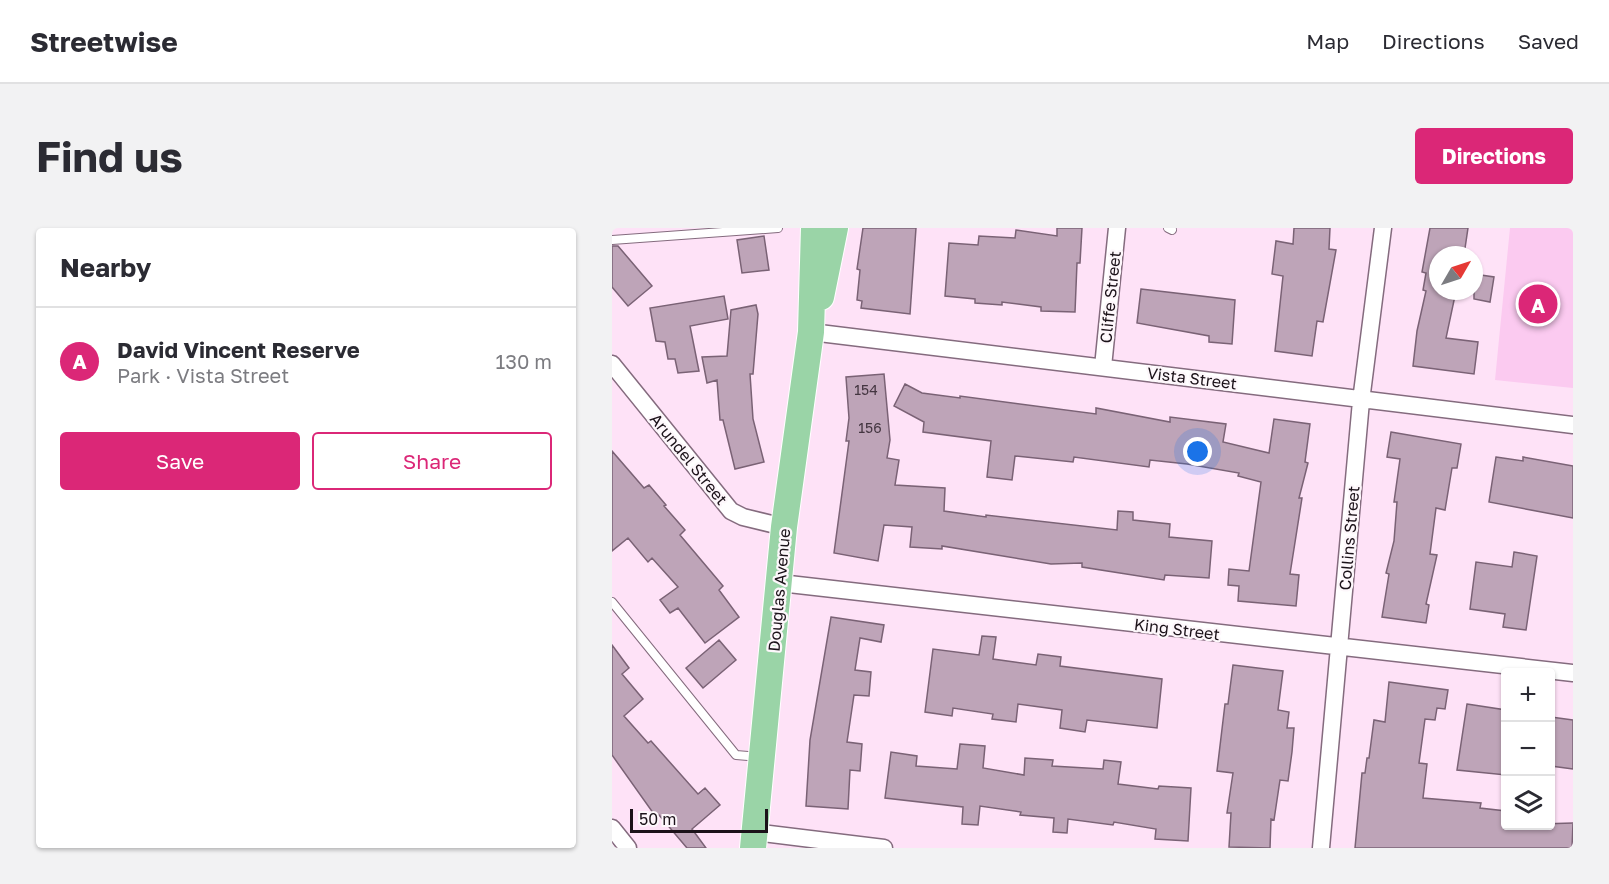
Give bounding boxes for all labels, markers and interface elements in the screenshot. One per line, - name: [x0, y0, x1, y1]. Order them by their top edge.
- text: Streetwise: [30, 25, 178, 58]
- text: Map: [1306, 28, 1349, 54]
- text: Directions: [1382, 28, 1485, 54]
- text: Saved: [1518, 28, 1579, 54]
- button: Directions: [1415, 128, 1573, 184]
- text: Find us: [36, 131, 183, 181]
- north arrow: [1429, 246, 1483, 300]
- street label: Cliffe Street: [1095, 250, 1125, 344]
- text: Nearby: [60, 252, 151, 283]
- pin: A: [1518, 282, 1558, 326]
- text: David Vincent Reserve: [117, 336, 360, 363]
- text: A: [72, 349, 87, 373]
- text: 130 m: [496, 349, 552, 373]
- text: Park · Vista Street: [117, 363, 289, 387]
- street label: Vista Street: [1146, 363, 1238, 393]
- house number: 154: [854, 381, 878, 398]
- street label: Arundel Street: [646, 409, 732, 509]
- house number: 156: [858, 419, 882, 436]
- button: Save: [60, 432, 300, 490]
- button: Share: [312, 432, 552, 490]
- your location: [1183, 437, 1212, 466]
- street label: Collins Street: [1334, 485, 1364, 591]
- street label: Douglas Avenue: [764, 528, 794, 652]
- street label: King Street: [1133, 614, 1221, 644]
- map controls: [1501, 668, 1555, 830]
- button: +: [1501, 668, 1555, 722]
- button: −: [1501, 722, 1555, 776]
- button: layers: [1501, 776, 1555, 830]
- scale bar: [630, 806, 768, 834]
- text: 50 m: [639, 809, 676, 829]

